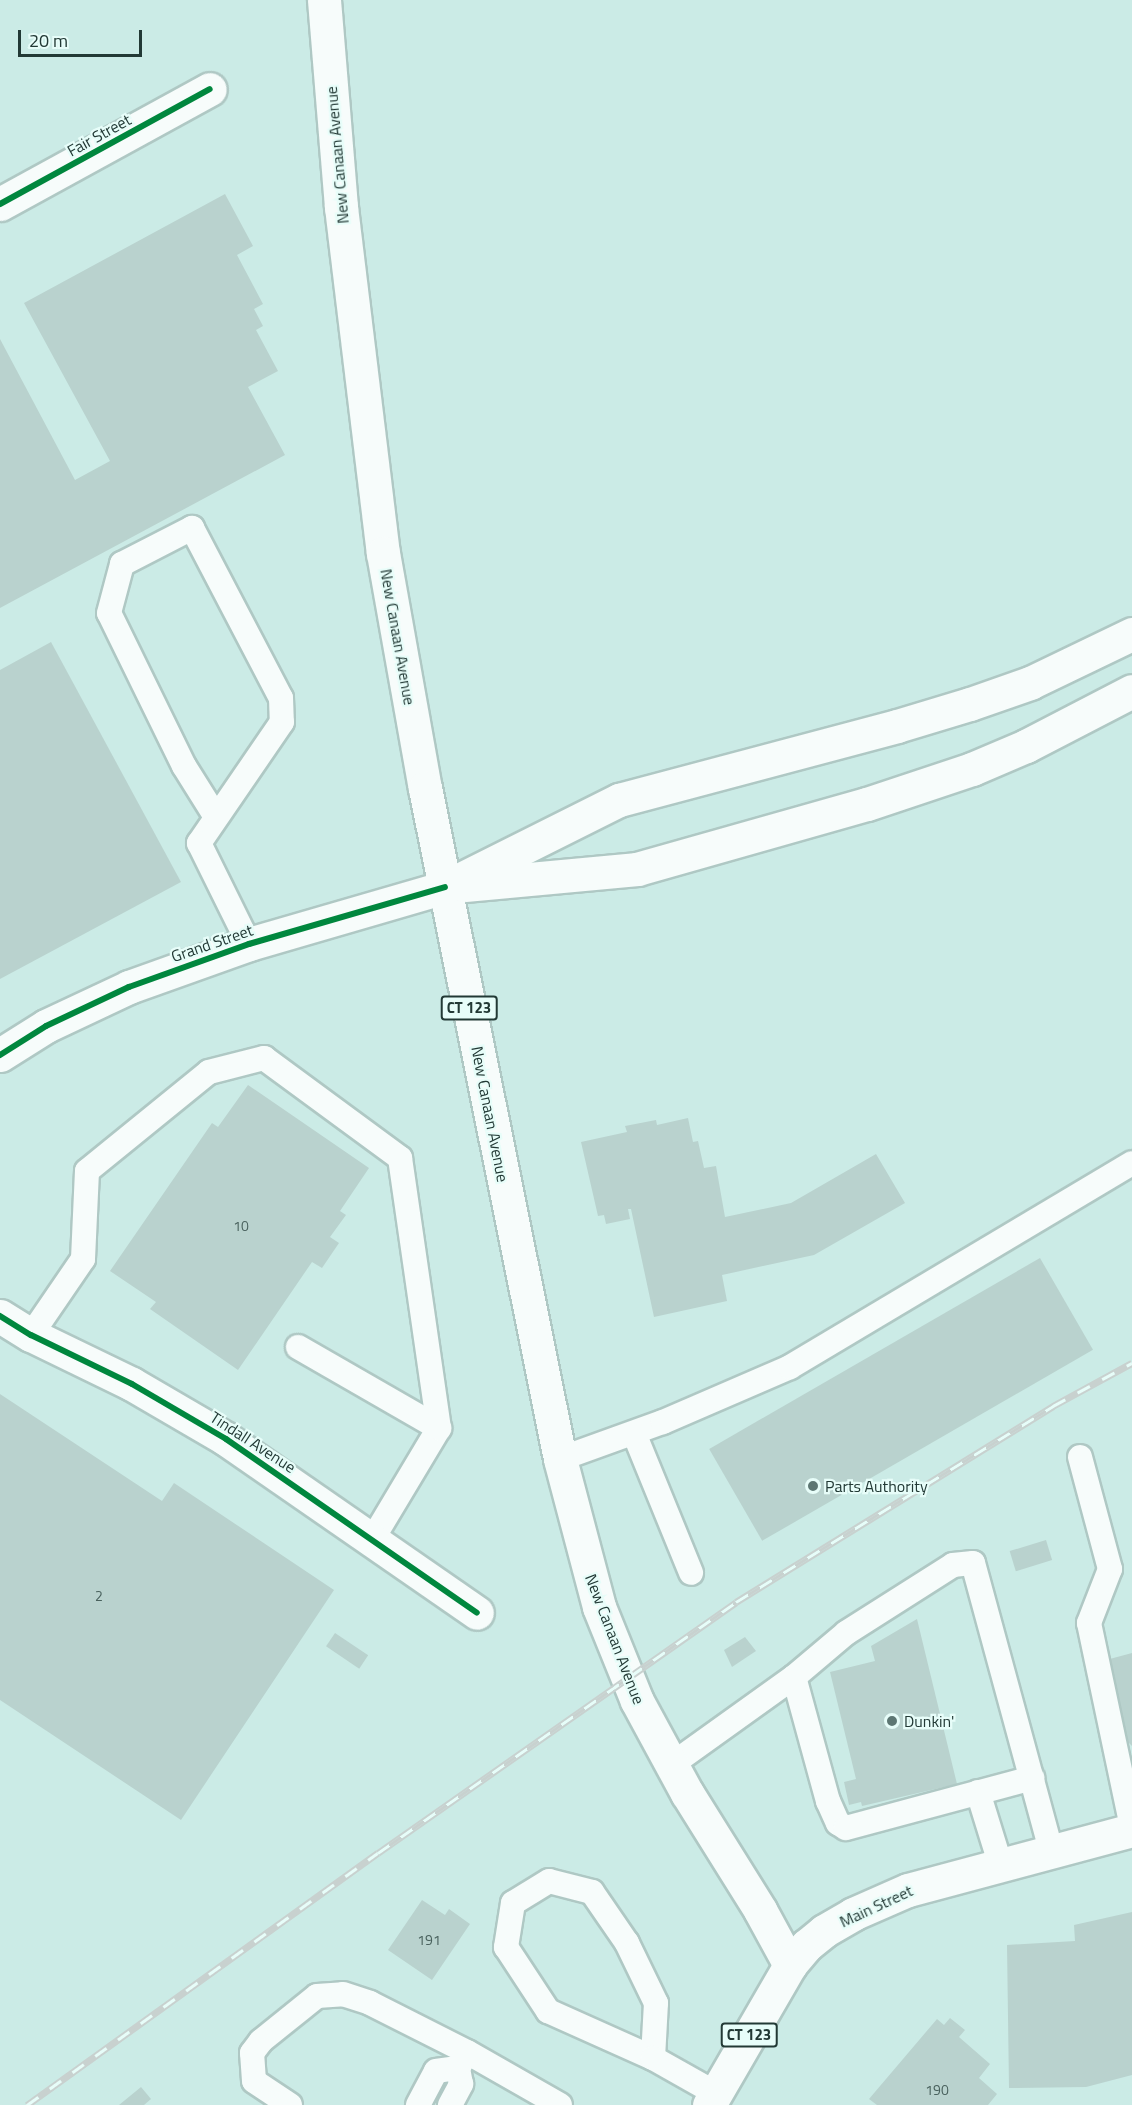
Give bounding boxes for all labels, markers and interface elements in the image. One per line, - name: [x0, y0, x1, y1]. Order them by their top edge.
- scale bar: [21, 18, 146, 56]
- text: 20 m: [29, 27, 68, 54]
- street label: New Canaan Avenue: [321, 85, 353, 225]
- street label: Fair Street: [64, 110, 134, 160]
- street label: New Canaan Avenue: [377, 567, 419, 707]
- street label: Grand Street: [169, 920, 255, 966]
- road number: CT 123: [440, 996, 498, 1020]
- street label: New Canaan Avenue: [467, 1044, 513, 1184]
- house number: 10: [233, 1218, 249, 1234]
- street label: Tindall Avenue: [207, 1407, 299, 1477]
- place label: Parts Authority: [825, 1476, 928, 1496]
- marker: Parts Authority: [806, 1479, 820, 1493]
- street label: New Canaan Avenue: [581, 1571, 649, 1707]
- house number: 2: [95, 1588, 103, 1604]
- place label: Dunkin': [904, 1711, 954, 1731]
- marker: Dunkin': [885, 1714, 899, 1728]
- street label: Main Street: [836, 1881, 916, 1931]
- house number: 191: [417, 1932, 441, 1948]
- road number: CT 123: [720, 2023, 777, 2047]
- house number: 190: [925, 2082, 949, 2098]

